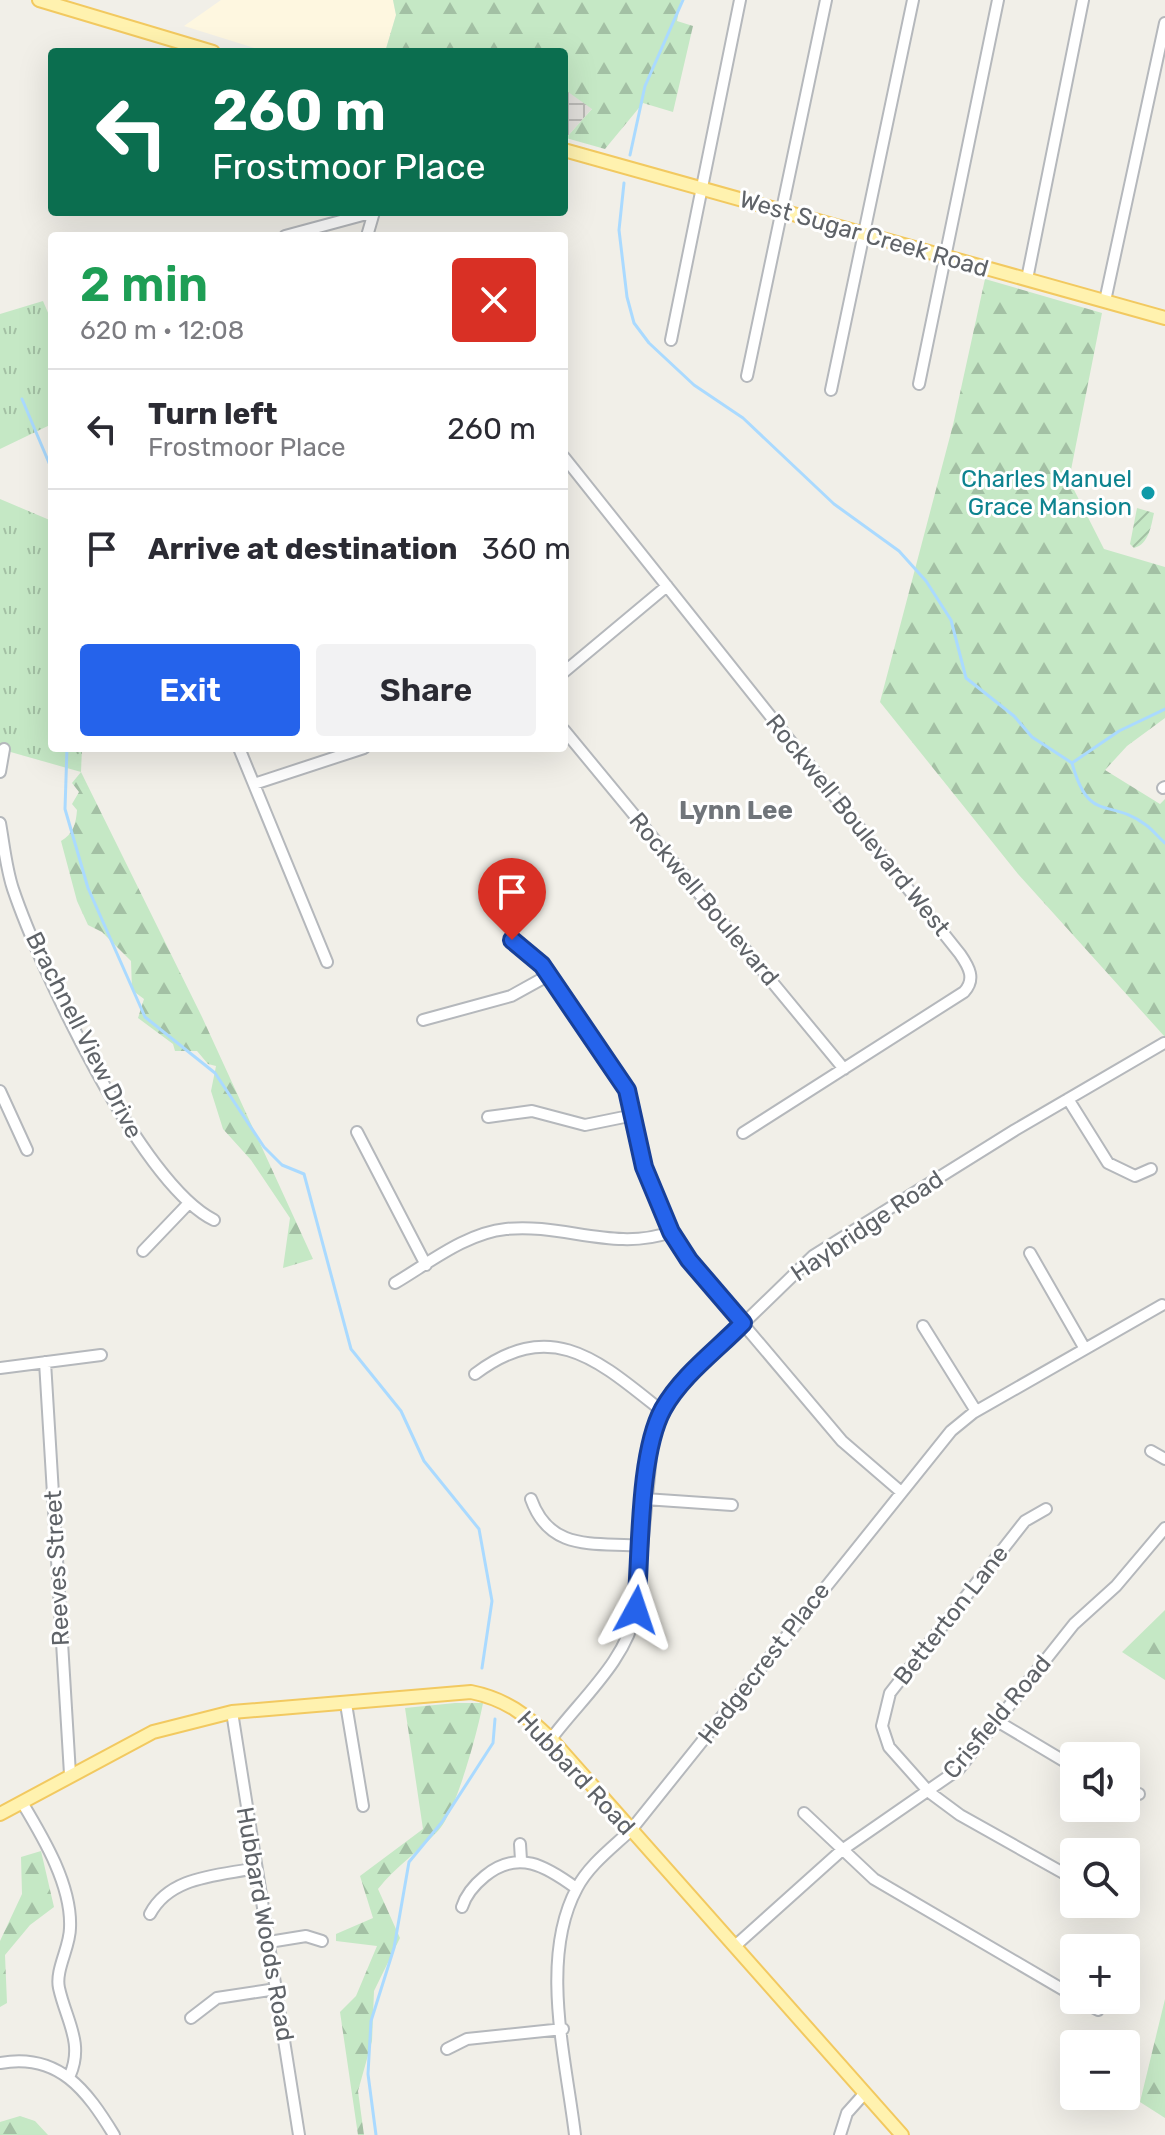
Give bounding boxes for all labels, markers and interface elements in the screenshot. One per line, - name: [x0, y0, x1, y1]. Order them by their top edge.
- text: 260 m: [212, 78, 386, 144]
- icon: left: [80, 80, 184, 184]
- text: Frostmoor Place: [212, 145, 486, 188]
- street label: West Sugar Creek Road: [736, 185, 992, 283]
- text: 2 min: [80, 256, 208, 313]
- button: close: [452, 258, 536, 342]
- text: 620 m · 12:08: [80, 315, 244, 346]
- text: Turn left: [148, 396, 278, 432]
- icon: left: [80, 407, 124, 451]
- text: 260 m: [447, 411, 536, 447]
- text: Frostmoor Place: [148, 432, 346, 463]
- place label: Charles Manuel Grace Mansion: [961, 465, 1132, 521]
- marker: Charles Manuel Grace Mansion: [1139, 484, 1157, 502]
- icon: arrive: [80, 527, 124, 571]
- text: Arrive at destination: [148, 531, 458, 567]
- text: 360 m: [482, 531, 571, 567]
- button: Exit: [80, 644, 300, 736]
- button: Share: [316, 644, 536, 736]
- street label: Rockwell Boulevard West: [760, 709, 956, 941]
- district label: Lynn Lee: [679, 795, 793, 826]
- street label: Rockwell Boulevard: [623, 807, 785, 991]
- pin: [478, 858, 546, 940]
- icon: arrive: [490, 870, 534, 914]
- street label: Brachnell View Drive: [20, 927, 148, 1143]
- street label: Haybridge Road: [786, 1165, 948, 1287]
- street label: Reeves Street: [39, 1489, 75, 1647]
- street label: Betterton Lane: [888, 1540, 1014, 1690]
- position arrow: [594, 1568, 678, 1652]
- street label: Hedgecrest Place: [692, 1577, 836, 1749]
- street label: Crisfield Road: [937, 1650, 1057, 1784]
- street label: Hubbard Road: [511, 1705, 641, 1841]
- map controls: [1060, 1742, 1140, 2110]
- button: sound: [1060, 1742, 1140, 1822]
- street label: Hubbard Woods Road: [231, 1805, 299, 2043]
- button: search: [1060, 1838, 1140, 1918]
- button: +: [1060, 1934, 1140, 2014]
- button: −: [1060, 2030, 1140, 2110]

